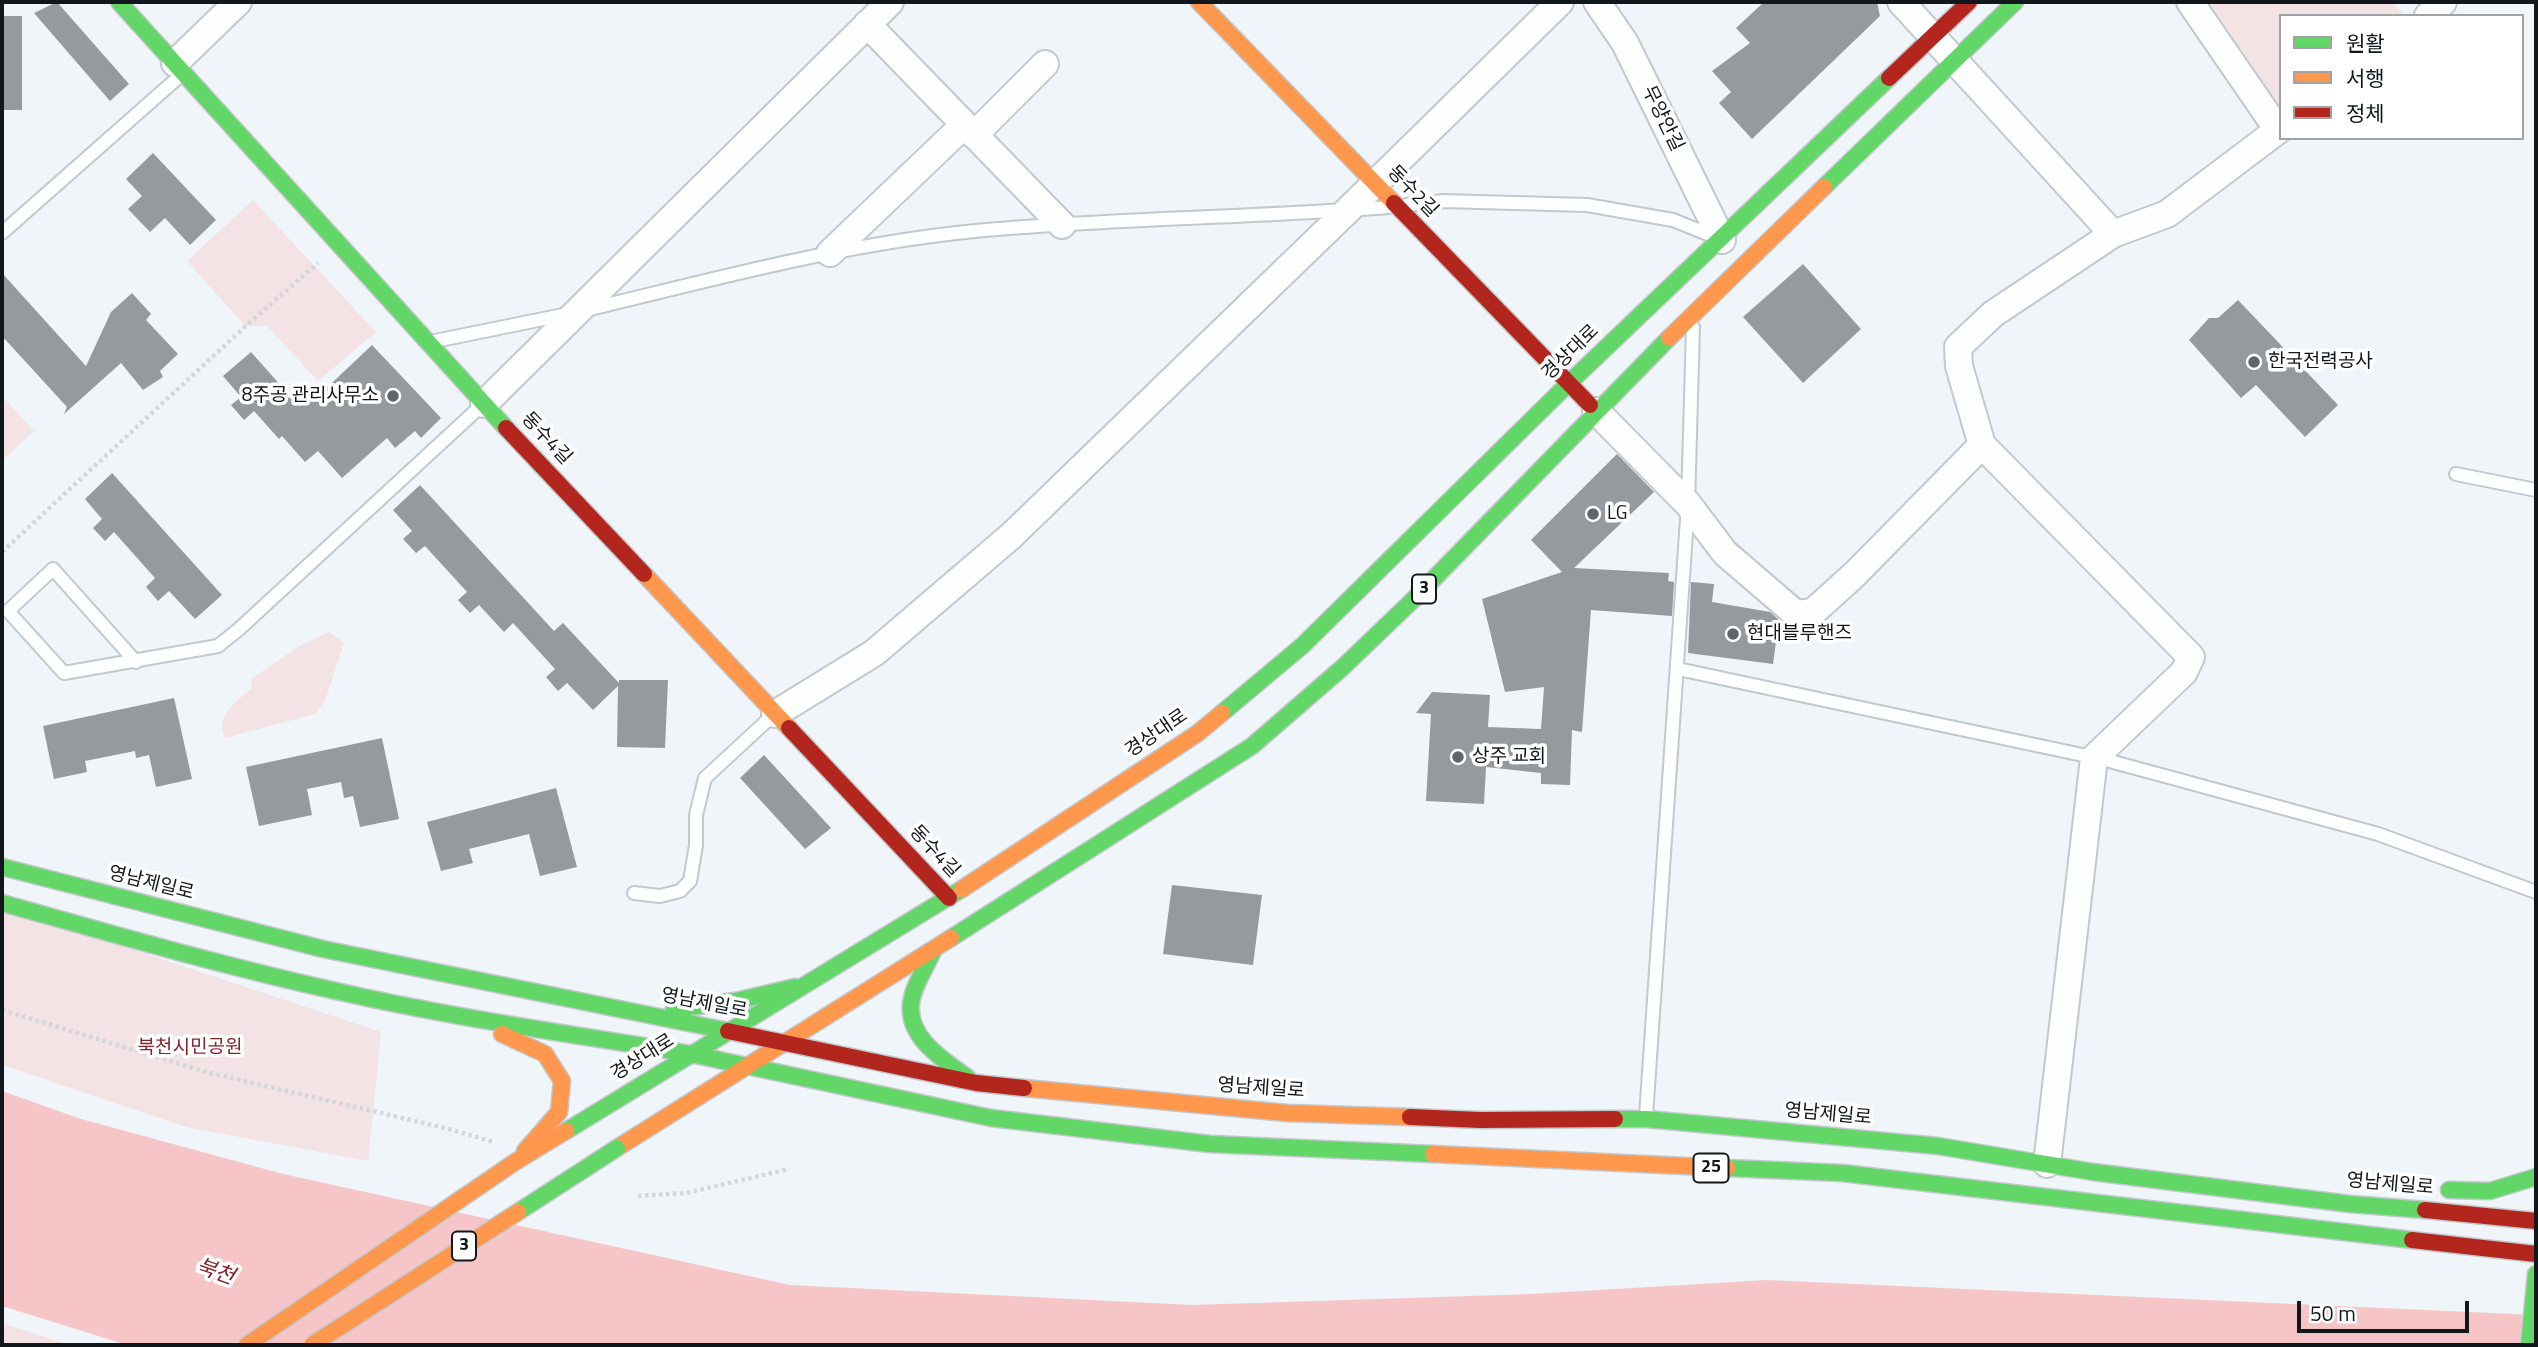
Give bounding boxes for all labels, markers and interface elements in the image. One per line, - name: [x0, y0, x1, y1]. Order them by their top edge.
- legend: [2279, 14, 2524, 140]
- text: 원활: [2346, 27, 2385, 59]
- text: 서행: [2346, 62, 2385, 94]
- street label: 무양안길: [1636, 83, 1688, 155]
- text: 정체: [2346, 97, 2385, 129]
- street label: 동수2길: [1382, 161, 1442, 223]
- street label: 경상대로: [1538, 321, 1604, 385]
- place label: 한국전력공사: [2268, 351, 2373, 373]
- marker: 한국전력공사: [2246, 354, 2262, 370]
- place label: 8주공 관리사무소: [242, 385, 379, 407]
- marker: 8주공 관리사무소: [385, 388, 401, 404]
- street label: 동수4길: [516, 408, 576, 470]
- place label: LG: [1607, 503, 1627, 525]
- marker: LG: [1585, 506, 1601, 522]
- road number: 3: [1412, 574, 1436, 604]
- place label: 현대블루핸즈: [1747, 623, 1852, 645]
- marker: 현대블루핸즈: [1725, 626, 1741, 642]
- street label: 경상대로: [1122, 705, 1192, 763]
- place label: 상주 교회: [1472, 746, 1546, 768]
- marker: 상주 교회: [1450, 749, 1466, 765]
- street label: 동수4길: [904, 821, 964, 883]
- street label: 영남제일로: [106, 862, 196, 906]
- street label: 영남제일로: [659, 984, 749, 1024]
- street label: 경상대로: [607, 1030, 679, 1086]
- park label: 북천시민공원: [138, 1037, 242, 1059]
- street label: 영남제일로: [1217, 1075, 1305, 1103]
- street label: 영남제일로: [1783, 1100, 1873, 1130]
- road number: 25: [1694, 1154, 1728, 1182]
- street label: 영남제일로: [2345, 1170, 2435, 1200]
- road number: 3: [452, 1232, 476, 1260]
- water label: 북천: [193, 1255, 237, 1291]
- scale bar: [2300, 1288, 2472, 1332]
- text: 50 m: [2310, 1297, 2356, 1329]

